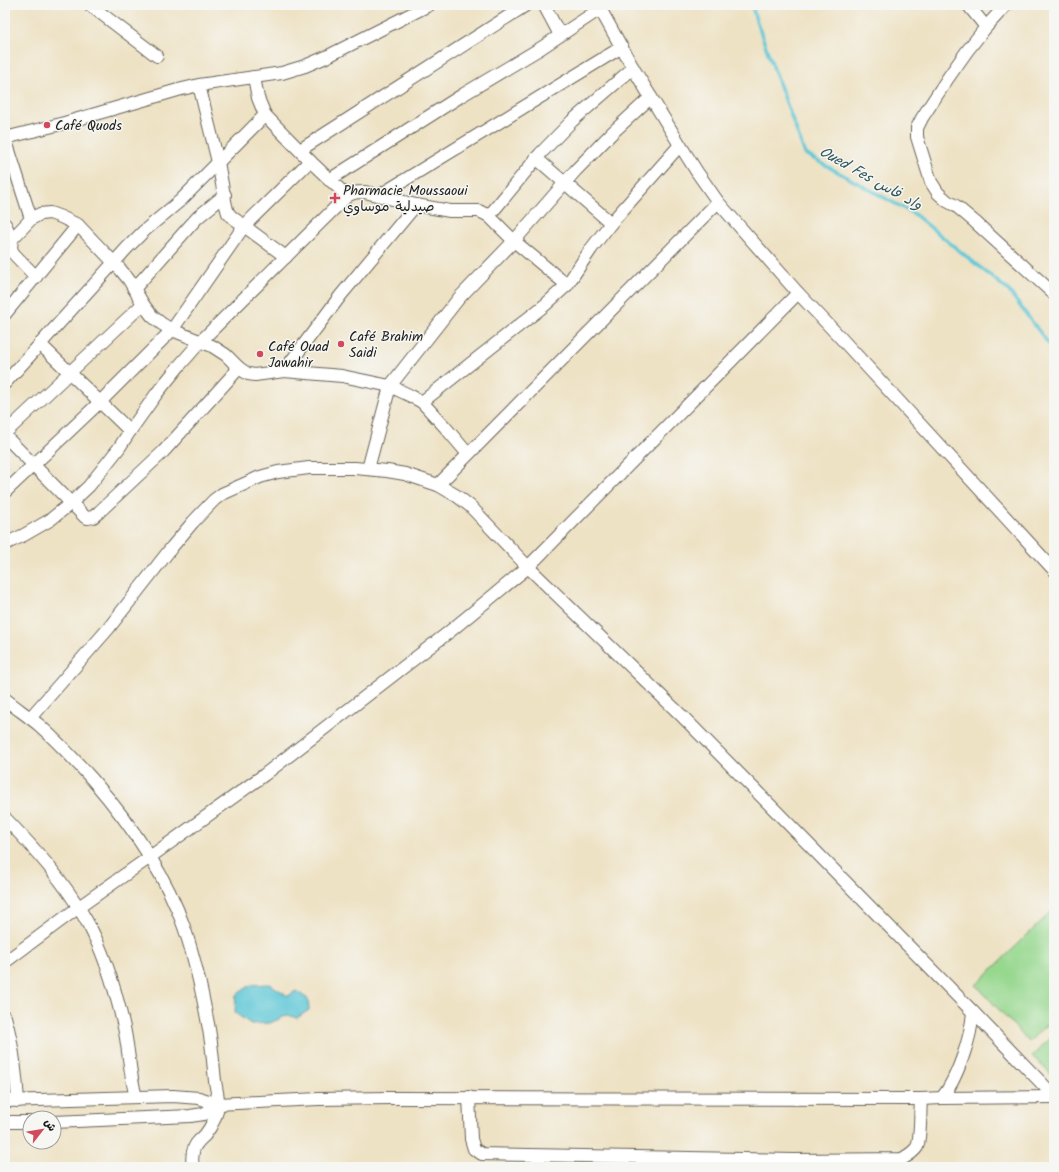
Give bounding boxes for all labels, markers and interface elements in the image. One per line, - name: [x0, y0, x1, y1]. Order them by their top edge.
- place label: Café Quods: [55, 115, 122, 137]
- marker: Café Quods: [42, 120, 52, 130]
- water label: Oued Fes واد فاس: [815, 141, 927, 217]
- place label: Pharmacie Moussaoui صيدلية موساوي: [343, 180, 468, 218]
- marker: Pharmacie Moussaoui صيدلية موساوي: [330, 193, 340, 203]
- place label: Café Brahim Saidi: [349, 326, 423, 364]
- place label: Café Ouad Jawahir: [268, 336, 330, 374]
- marker: Café Brahim Saidi: [336, 339, 346, 349]
- marker: Café Ouad Jawahir: [255, 349, 265, 359]
- north arrow: [22, 1110, 62, 1150]
- text: ش: [39, 1116, 61, 1135]

